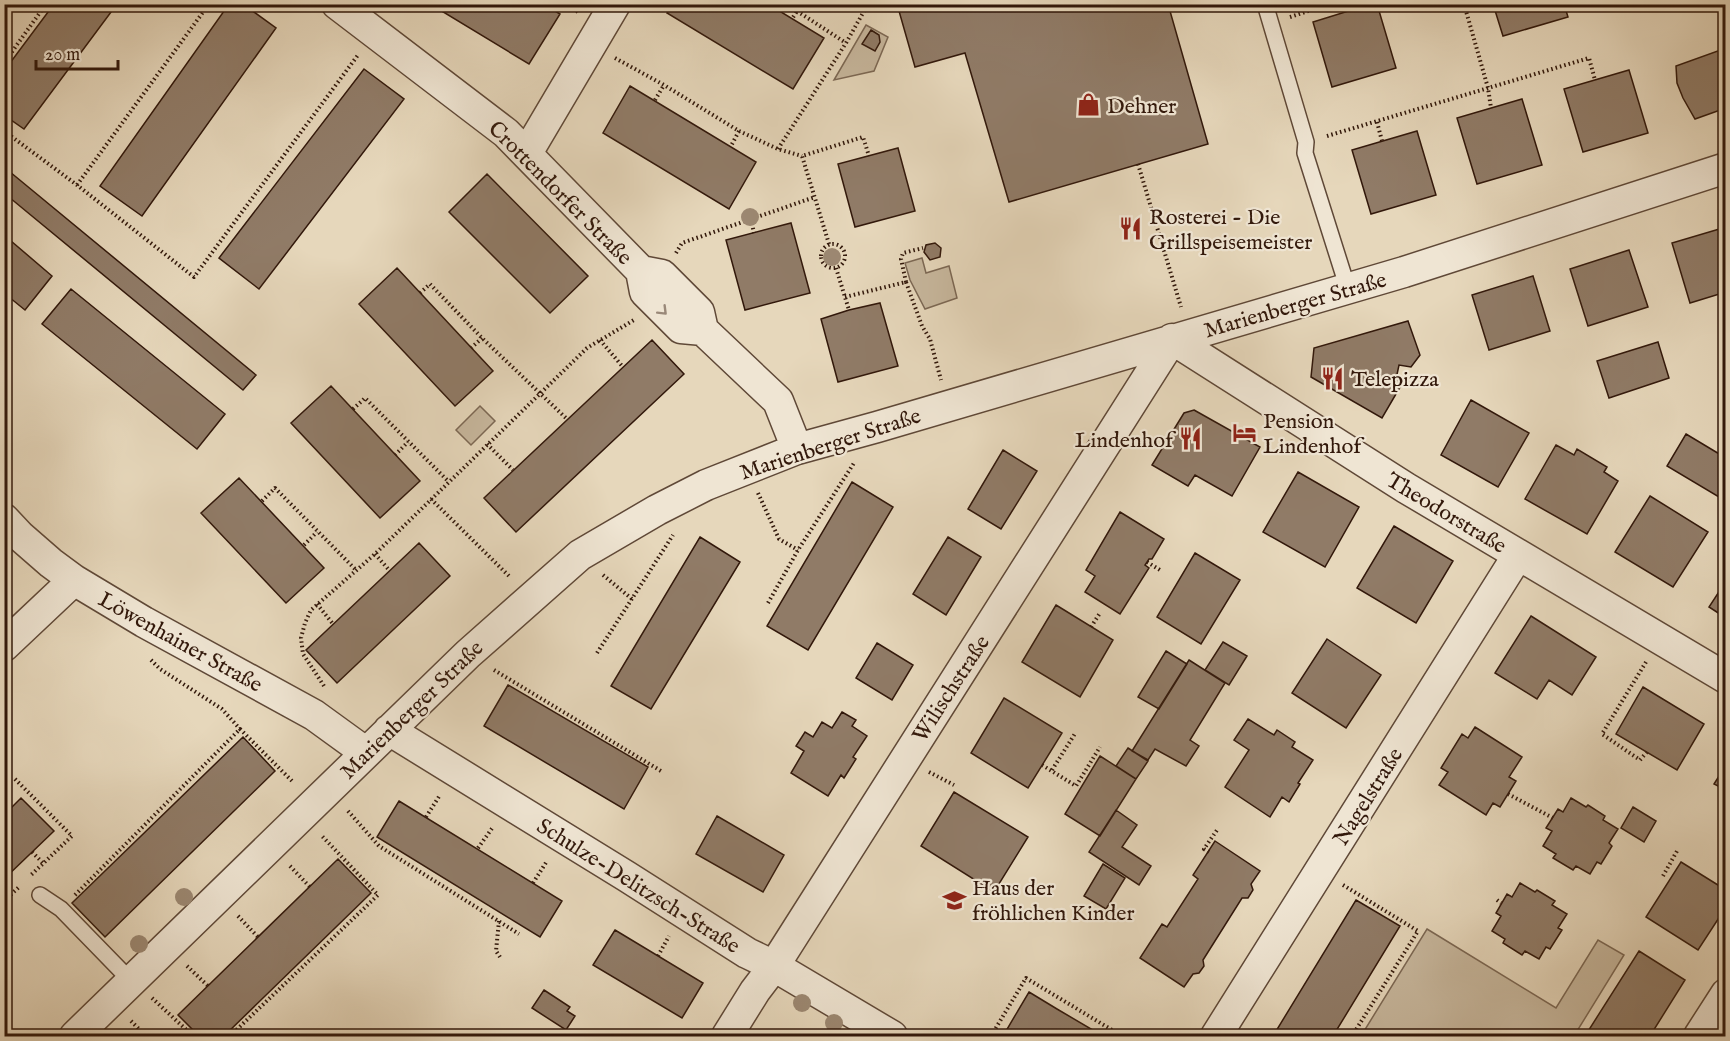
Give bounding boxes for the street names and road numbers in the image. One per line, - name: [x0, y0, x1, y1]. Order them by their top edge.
- street label: Crottendorfer Straße: [482, 115, 638, 271]
- street label: Marienberger Straße: [1201, 266, 1390, 345]
- street label: Marienberger Straße: [737, 402, 925, 487]
- street label: Theodorstraße: [1381, 467, 1511, 561]
- street label: Löwenhainer Straße: [93, 586, 267, 699]
- street label: Wilischstraße: [907, 630, 997, 748]
- street label: Marienberger Straße: [335, 635, 490, 786]
- street label: Nagelstraße: [1328, 743, 1410, 851]
- street label: Schulze-Delitzsch-Straße: [531, 813, 745, 961]

